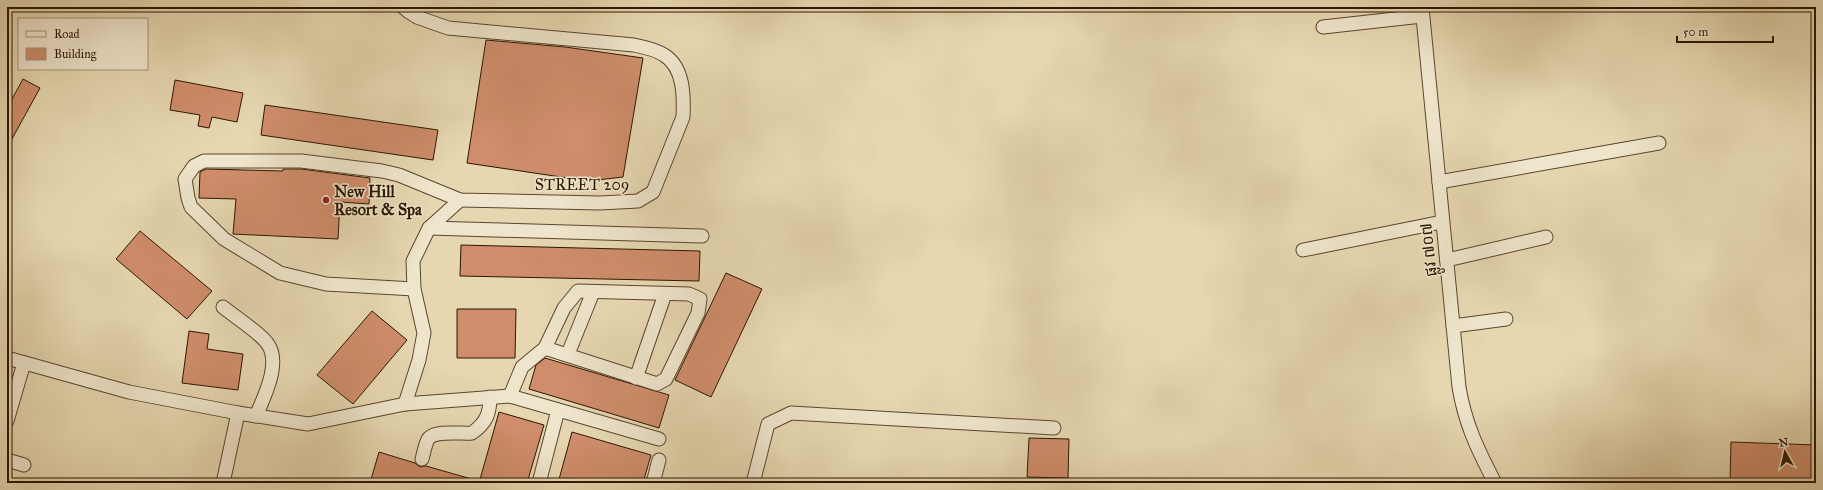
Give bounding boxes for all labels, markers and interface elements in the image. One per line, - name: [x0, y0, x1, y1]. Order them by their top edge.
- legend: [18, 18, 148, 70]
- scale bar: [1677, 18, 1773, 44]
- text: 50 m: [1683, 25, 1708, 39]
- text: Road: [54, 27, 80, 41]
- text: Building: [54, 47, 97, 62]
- street label: STREET 209: [535, 175, 629, 194]
- place label: New Hill Resort & Spa: [334, 182, 423, 220]
- marker: New Hill Resort & Spa: [321, 195, 331, 205]
- street label: ផ្លូវ ៧០៧: [1416, 222, 1445, 278]
- north arrow: [1765, 432, 1805, 472]
- text: N: [1778, 435, 1790, 450]

